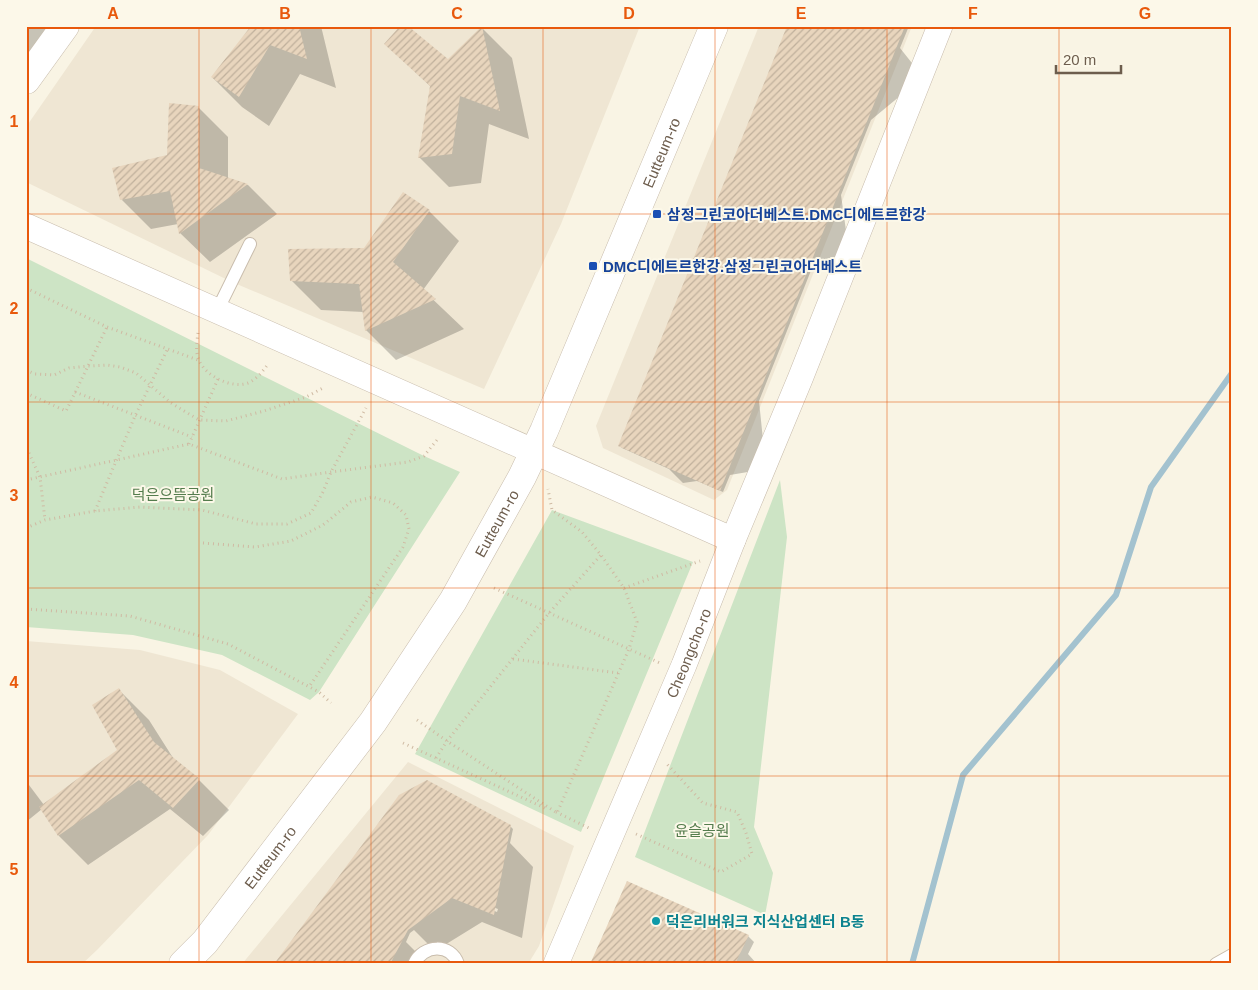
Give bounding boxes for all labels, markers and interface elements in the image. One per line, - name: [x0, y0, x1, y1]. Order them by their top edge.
- text: A: [107, 5, 119, 22]
- text: B: [279, 5, 291, 22]
- text: C: [451, 5, 463, 22]
- text: D: [623, 5, 635, 22]
- text: E: [796, 5, 807, 22]
- text: F: [968, 5, 978, 22]
- text: G: [1139, 5, 1151, 22]
- scale bar: [1056, 42, 1120, 74]
- text: 20 m: [1063, 51, 1096, 68]
- text: 1: [10, 113, 19, 130]
- street label: Eutteum-ro: [639, 115, 683, 190]
- place label: 삼정그린코아더베스트.DMC디에트르한강: [667, 206, 926, 223]
- marker: 삼정그린코아더베스트.DMC디에트르한강: [651, 208, 663, 220]
- place label: DMC디에트르한강.삼정그린코아더베스트: [603, 258, 862, 275]
- marker: DMC디에트르한강.삼정그린코아더베스트: [587, 260, 599, 272]
- text: 2: [10, 300, 19, 317]
- park label: 덕은으뜸공원: [132, 486, 214, 503]
- text: 3: [10, 487, 19, 504]
- street label: Eutteum-ro: [471, 487, 522, 560]
- street label: Cheongcho-ro: [662, 606, 714, 700]
- text: 4: [10, 674, 19, 691]
- street label: Eutteum-ro: [241, 822, 299, 892]
- park label: 윤슬공원: [674, 822, 730, 839]
- text: 5: [10, 861, 19, 878]
- place label: 덕은리버워크 지식산업센터 B동: [666, 913, 865, 930]
- marker: 덕은리버워크 지식산업센터 B동: [650, 915, 662, 927]

